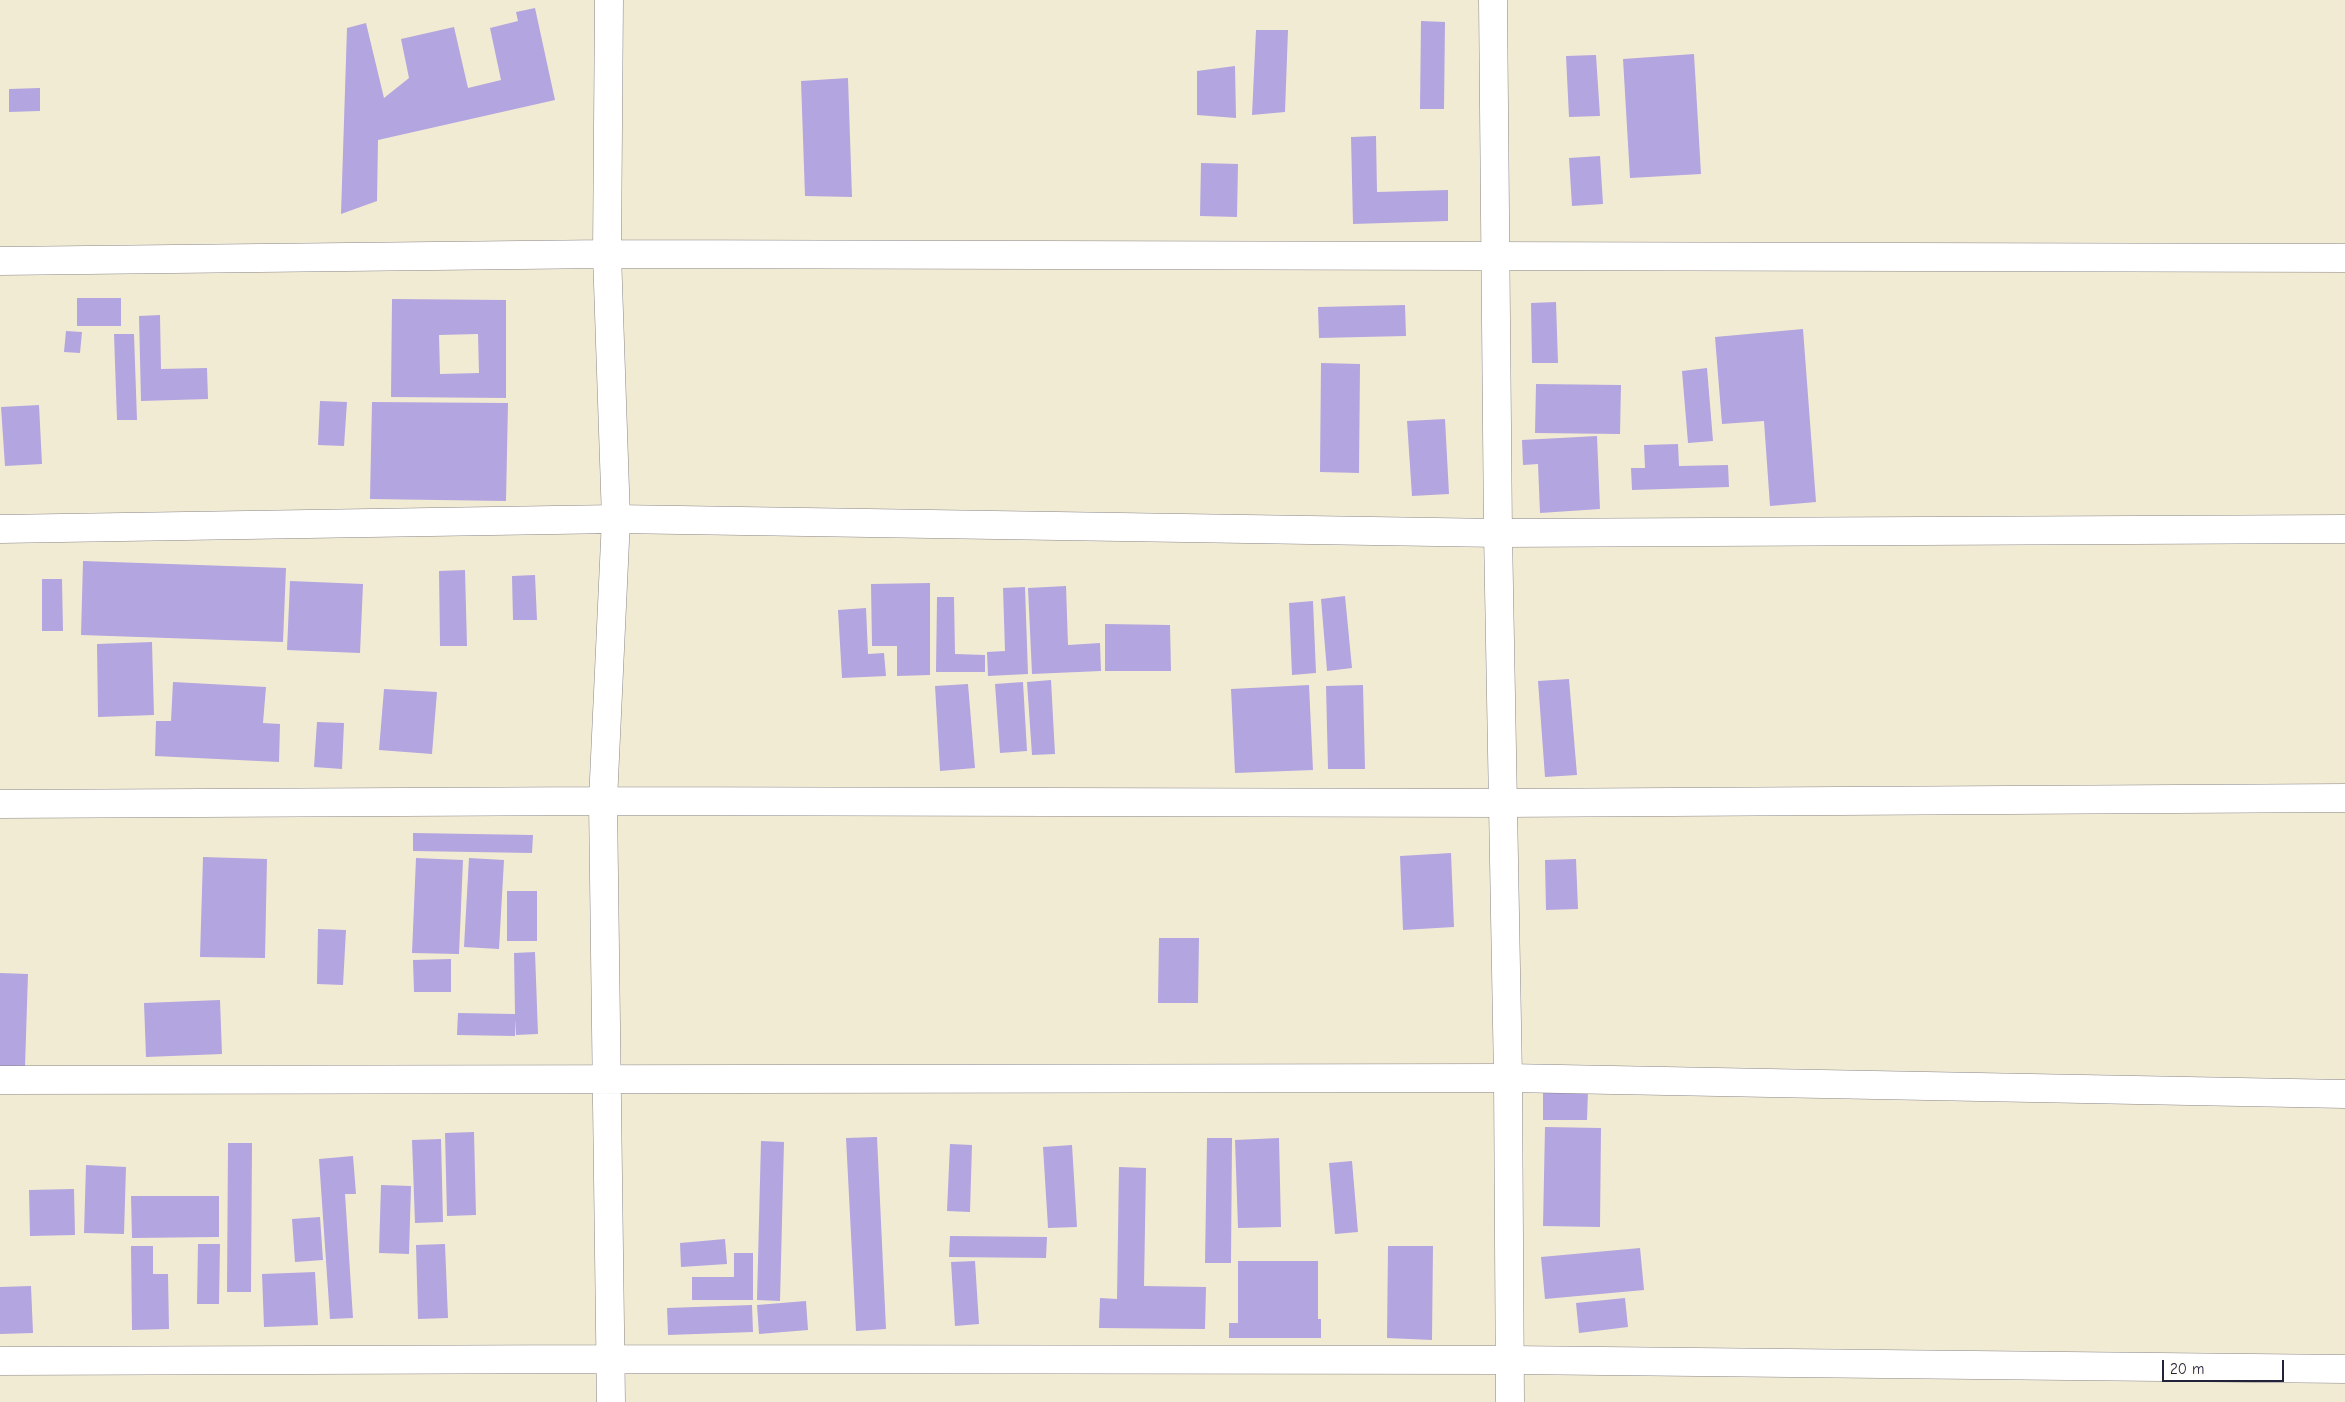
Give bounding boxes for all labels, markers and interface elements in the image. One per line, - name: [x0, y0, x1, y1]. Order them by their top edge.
- scale bar: [2165, 1350, 2288, 1382]
- text: 20 m: [2170, 1360, 2204, 1378]

